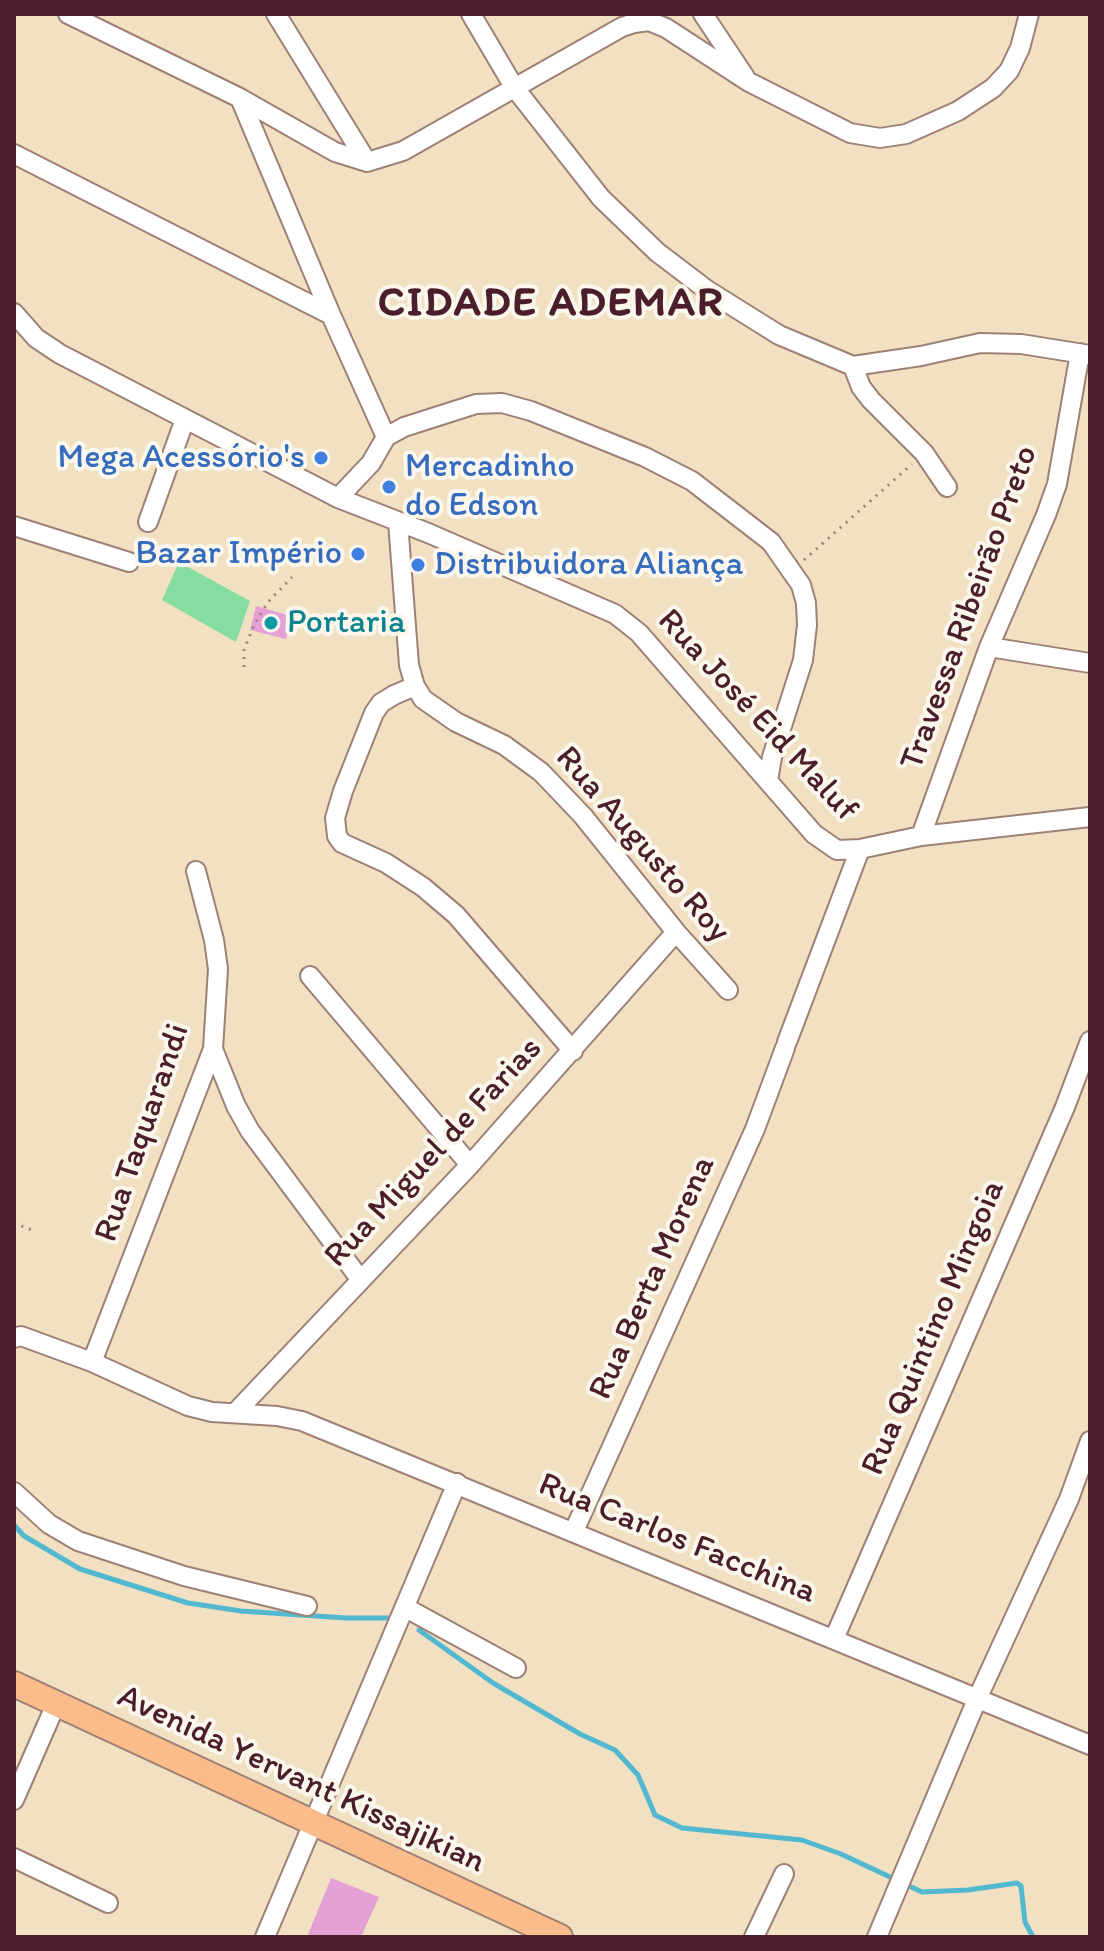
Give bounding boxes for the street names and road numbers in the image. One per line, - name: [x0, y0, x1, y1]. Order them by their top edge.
- street label: Travessa Ribeirão Preto: [892, 440, 1048, 776]
- street label: Rua José Eid Maluf: [648, 601, 866, 831]
- street label: Rua Augusto Roy: [546, 739, 738, 951]
- street label: Rua Taquarandi: [87, 1019, 199, 1247]
- street label: Rua Miguel de Farias: [317, 1029, 551, 1277]
- street label: Rua Berta Morena: [581, 1150, 725, 1406]
- street label: Rua Quintino Mingoia: [853, 1174, 1015, 1482]
- street label: Rua Carlos Facchina: [532, 1465, 822, 1613]
- street label: Avenida Yervant Kissajikian: [111, 1677, 491, 1883]

